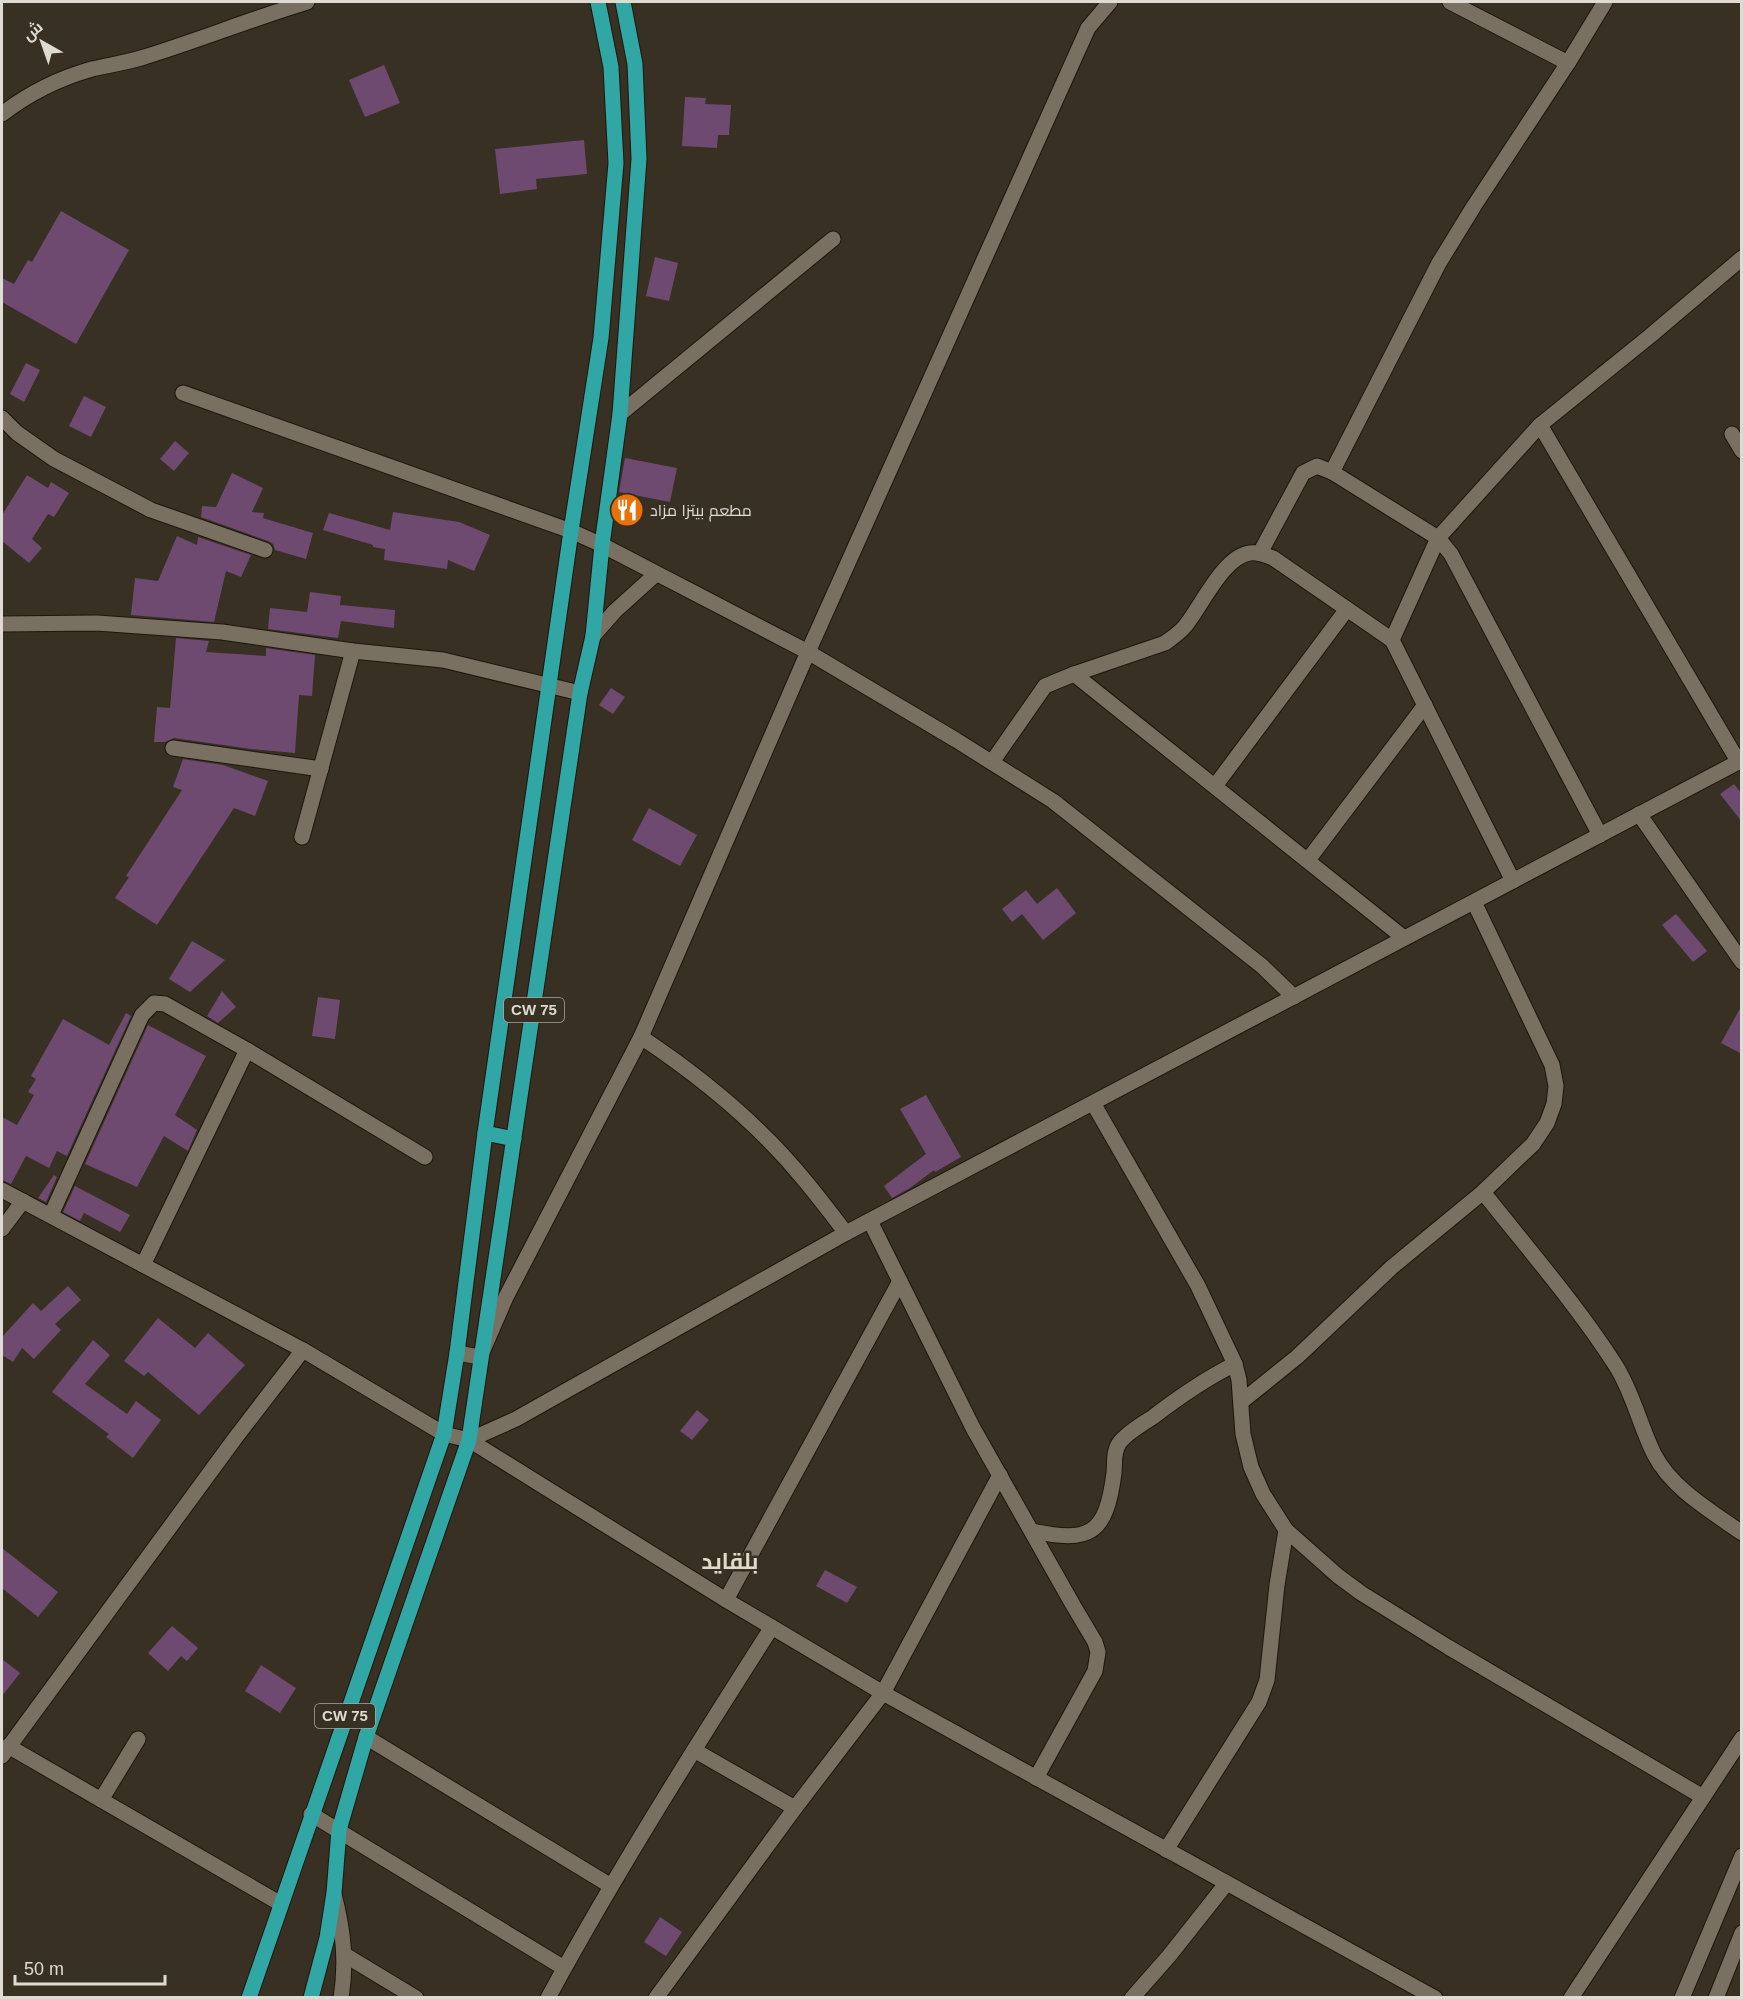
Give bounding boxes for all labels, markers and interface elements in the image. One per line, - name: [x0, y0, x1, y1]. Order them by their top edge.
- north arrow: [12, 12, 72, 72]
- text: ش: [19, 18, 47, 45]
- restaurant icon: مطعم بيتزا مزاد: [609, 492, 645, 528]
- place label: مطعم بيتزا مزاد: [650, 502, 752, 522]
- road number: CW 75: [504, 998, 564, 1022]
- district label: بلقايد: [702, 1549, 758, 1574]
- road number: CW 75: [315, 1704, 375, 1728]
- scale bar: [15, 1948, 165, 1986]
- text: 50 m: [24, 1959, 64, 1979]

